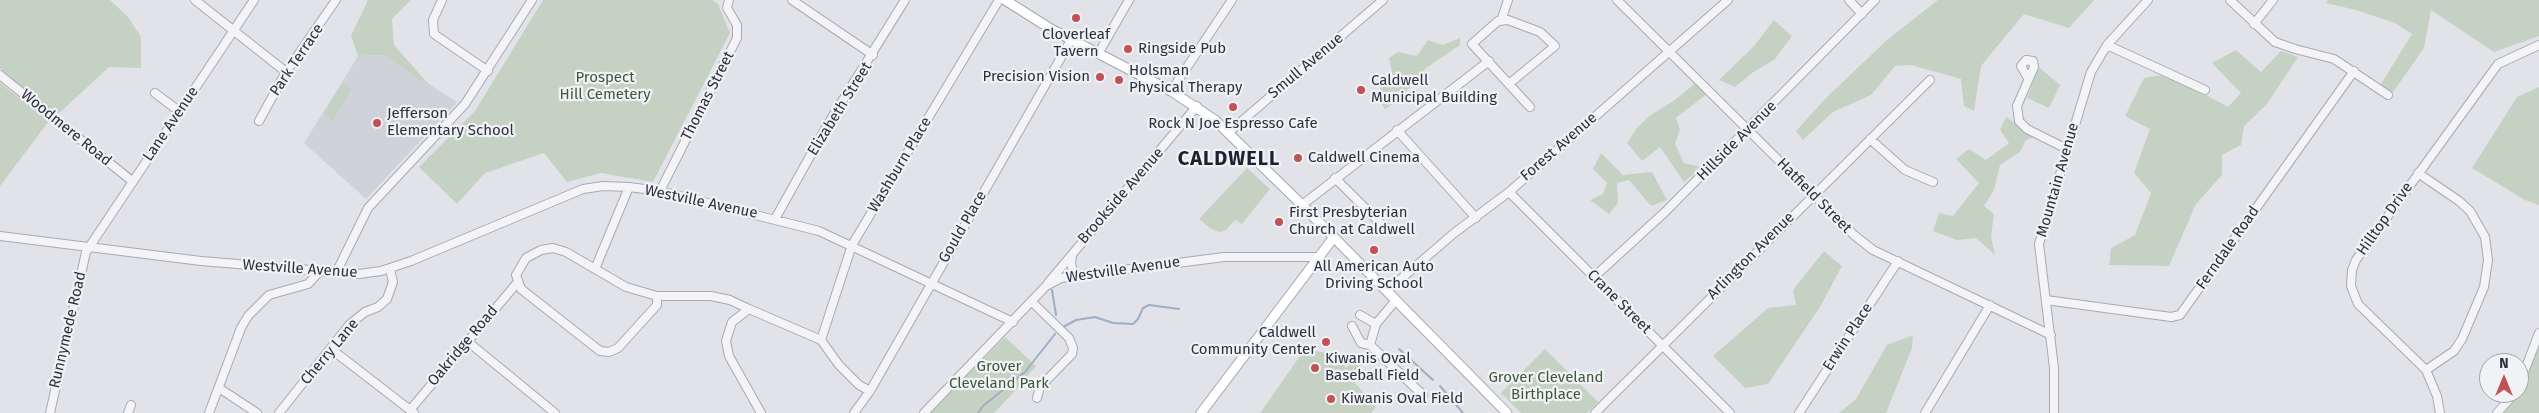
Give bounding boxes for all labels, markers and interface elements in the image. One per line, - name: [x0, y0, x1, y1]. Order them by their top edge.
- marker: Cloverleaf Tavern: [1070, 12, 1082, 24]
- street label: Park Terrace: [266, 21, 328, 99]
- place label: Cloverleaf Tavern: [1042, 26, 1110, 61]
- street label: Smull Avenue: [1265, 29, 1347, 103]
- place label: Ringside Pub: [1138, 40, 1226, 58]
- marker: Ringside Pub: [1122, 43, 1134, 55]
- street label: Thomas Street: [678, 48, 738, 144]
- street label: Elizabeth Street: [804, 59, 876, 159]
- place label: Holsman Physical Therapy: [1129, 62, 1242, 97]
- place label: Precision Vision: [983, 68, 1090, 86]
- park label: Prospect Hill Cemetery: [559, 69, 651, 104]
- marker: Precision Vision: [1094, 71, 1106, 83]
- place label: Caldwell Municipal Building: [1371, 72, 1497, 107]
- marker: Holsman Physical Therapy: [1113, 74, 1125, 86]
- street label: Lane Avenue: [139, 83, 203, 165]
- marker: Caldwell Municipal Building: [1355, 84, 1367, 96]
- street label: Woodmere Road: [17, 86, 115, 170]
- street label: Hillside Avenue: [1693, 97, 1781, 185]
- marker: Rock N Joe Espresso Cafe: [1227, 101, 1239, 113]
- place label: Jefferson Elementary School: [387, 105, 514, 140]
- street label: Forest Avenue: [1517, 109, 1601, 185]
- street label: Washburn Place: [864, 114, 936, 216]
- place label: Rock N Joe Espresso Cafe: [1148, 115, 1318, 133]
- marker: Jefferson Elementary School: [371, 117, 383, 129]
- street label: Mountain Avenue: [2033, 121, 2083, 239]
- street label: Brookside Avenue: [1074, 144, 1168, 248]
- district label: CALDWELL: [1177, 147, 1281, 171]
- place label: Caldwell Cinema: [1308, 149, 1420, 167]
- marker: Caldwell Cinema: [1292, 152, 1304, 164]
- street label: Hatfield Street: [1773, 155, 1855, 237]
- street label: Hilltop Drive: [2353, 179, 2417, 259]
- street label: Westville Avenue: [643, 181, 759, 223]
- street label: Gould Place: [935, 188, 991, 266]
- street label: Ferndale Road: [2193, 203, 2263, 293]
- place label: First Presbyterian Church at Caldwell: [1289, 204, 1415, 239]
- street label: Arlington Avenue: [1704, 209, 1798, 303]
- marker: First Presbyterian Church at Caldwell: [1273, 216, 1285, 228]
- marker: All American Auto Driving School: [1368, 244, 1380, 256]
- street label: Westville Avenue: [1065, 253, 1181, 287]
- street label: Westville Avenue: [242, 256, 358, 282]
- place label: All American Auto Driving School: [1314, 258, 1434, 293]
- street label: Crane Street: [1583, 266, 1655, 338]
- street label: Runnymede Road: [46, 270, 90, 390]
- street label: Erwin Place: [1819, 300, 1877, 374]
- street label: Oakridge Road: [424, 302, 502, 390]
- street label: Cherry Lane: [297, 315, 363, 389]
- place label: Caldwell Community Center: [1191, 324, 1316, 359]
- marker: Caldwell Community Center: [1320, 336, 1332, 348]
- place label: Kiwanis Oval Baseball Field: [1325, 350, 1419, 385]
- north arrow: [2479, 353, 2529, 403]
- text: N: [2499, 355, 2509, 372]
- park label: Grover Cleveland Park: [949, 358, 1049, 393]
- marker: Kiwanis Oval Baseball Field: [1309, 362, 1321, 374]
- park label: Grover Cleveland Birthplace: [1488, 369, 1604, 404]
- place label: Kiwanis Oval Field: [1341, 390, 1463, 408]
- marker: Kiwanis Oval Field: [1325, 393, 1337, 405]

